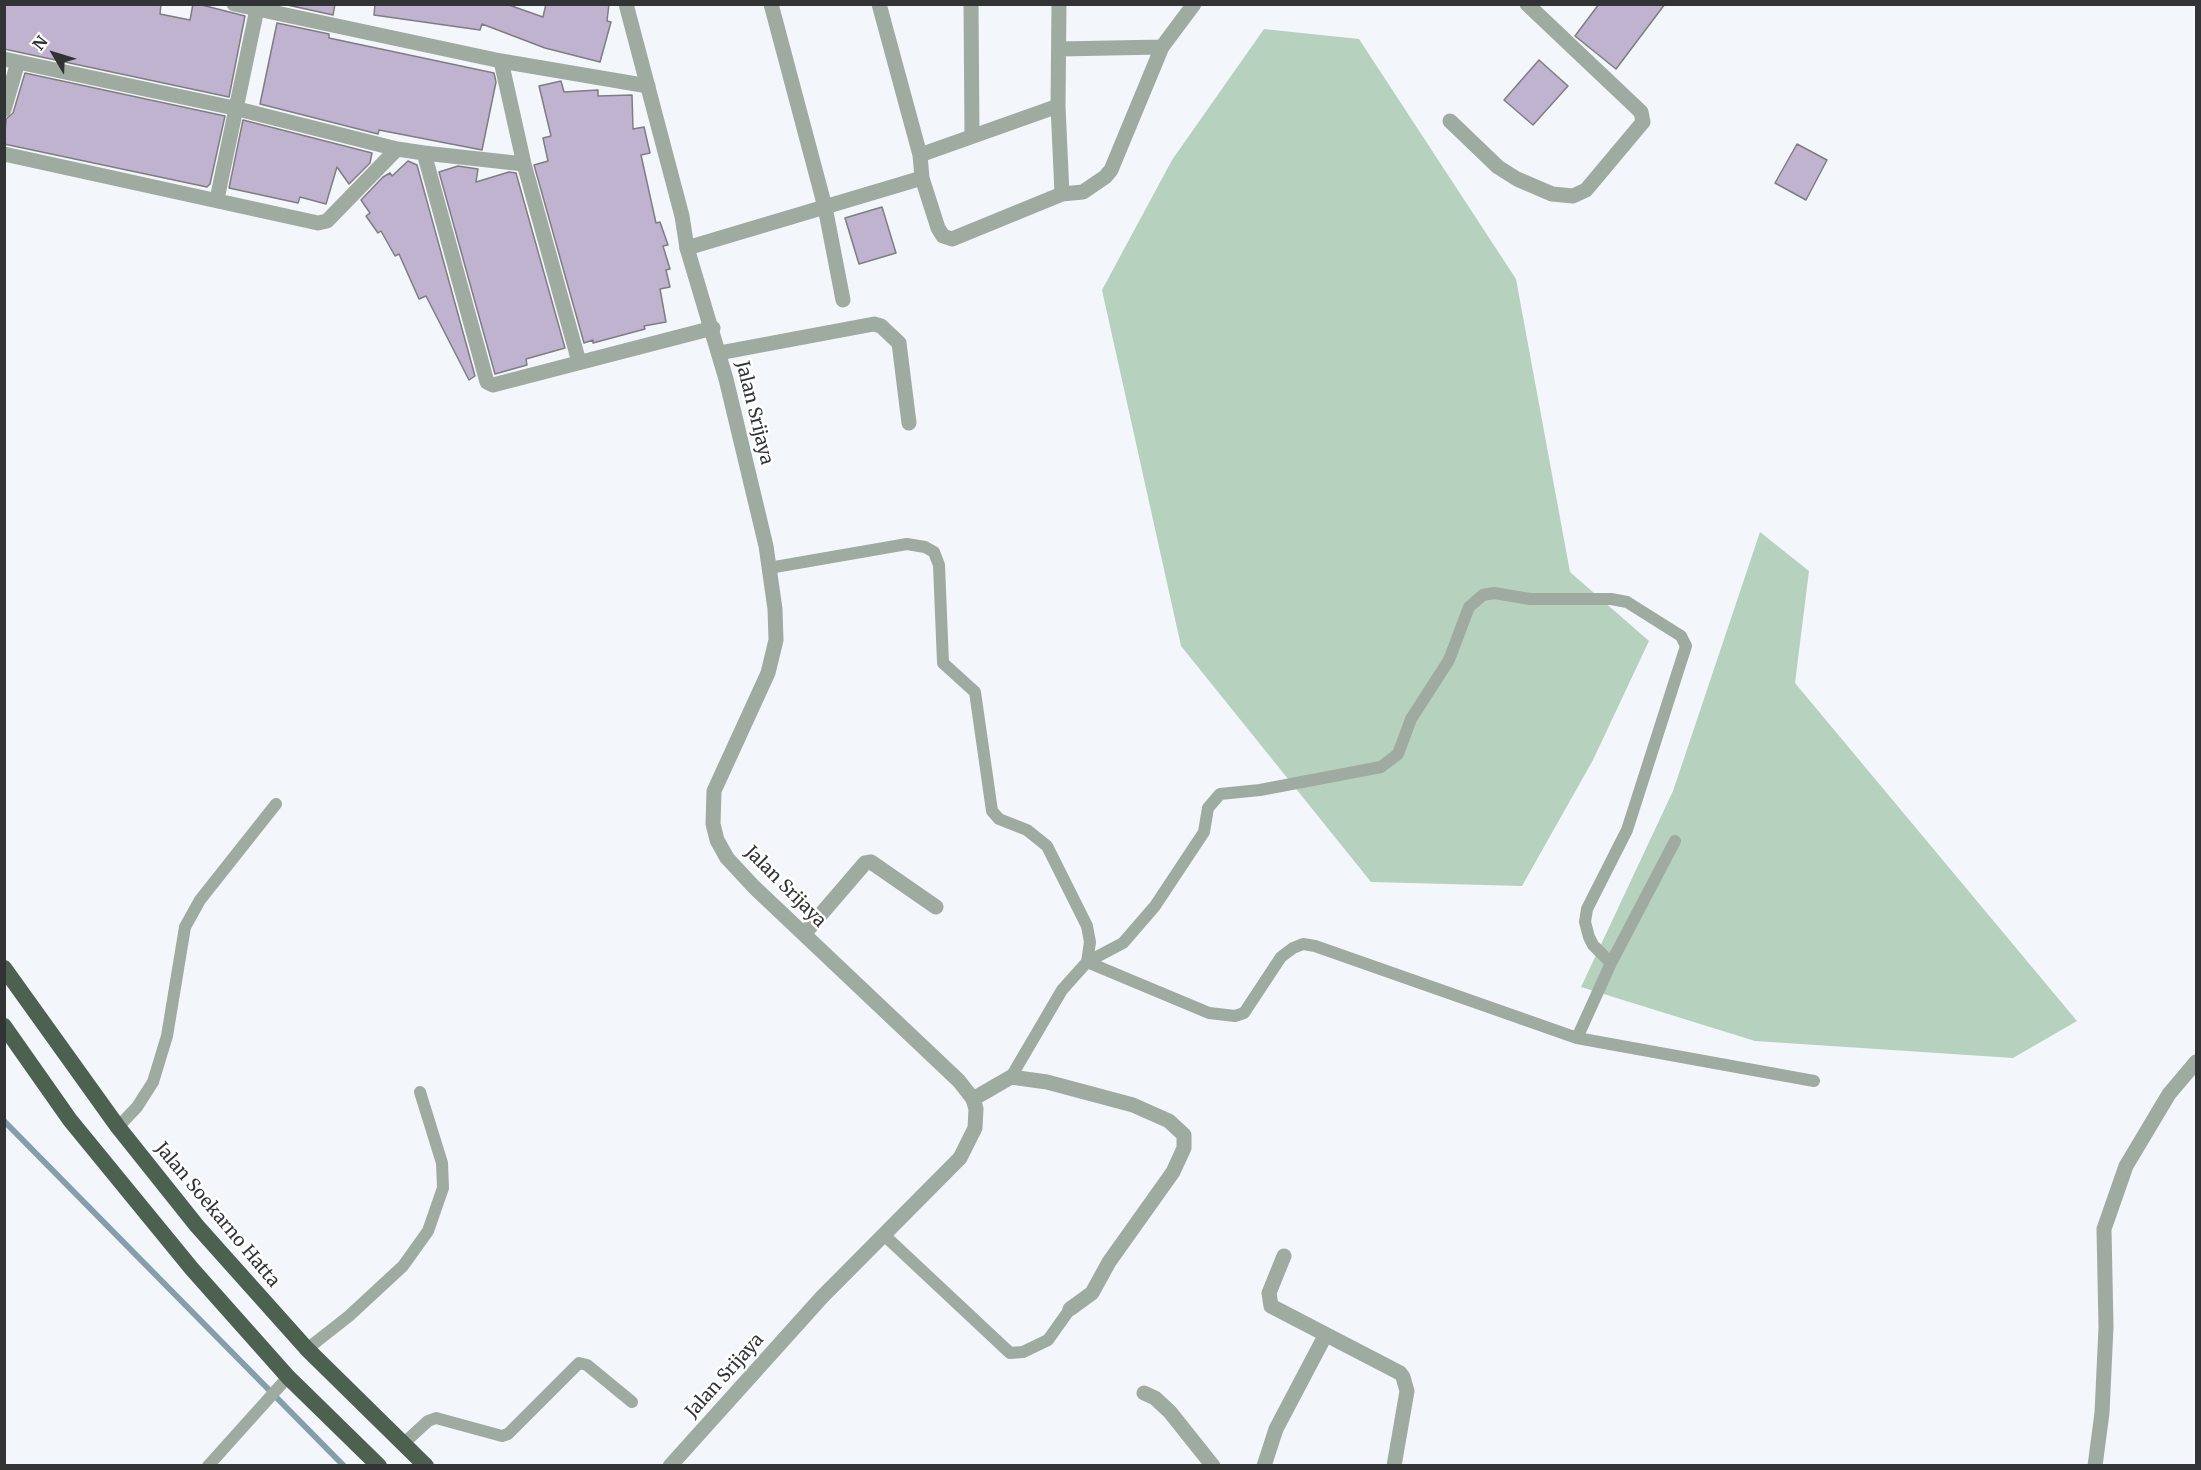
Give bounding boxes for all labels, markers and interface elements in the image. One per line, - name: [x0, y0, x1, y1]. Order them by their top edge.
- north arrow: [24, 24, 84, 84]
- text: N: [28, 32, 52, 54]
- street label: Jalan Srijaya: [731, 359, 777, 467]
- street label: Jalan Srijaya: [740, 842, 830, 932]
- street label: Jalan Soekarno Hatta: [150, 1138, 284, 1292]
- street label: Jalan Srijaya: [682, 1329, 768, 1423]

